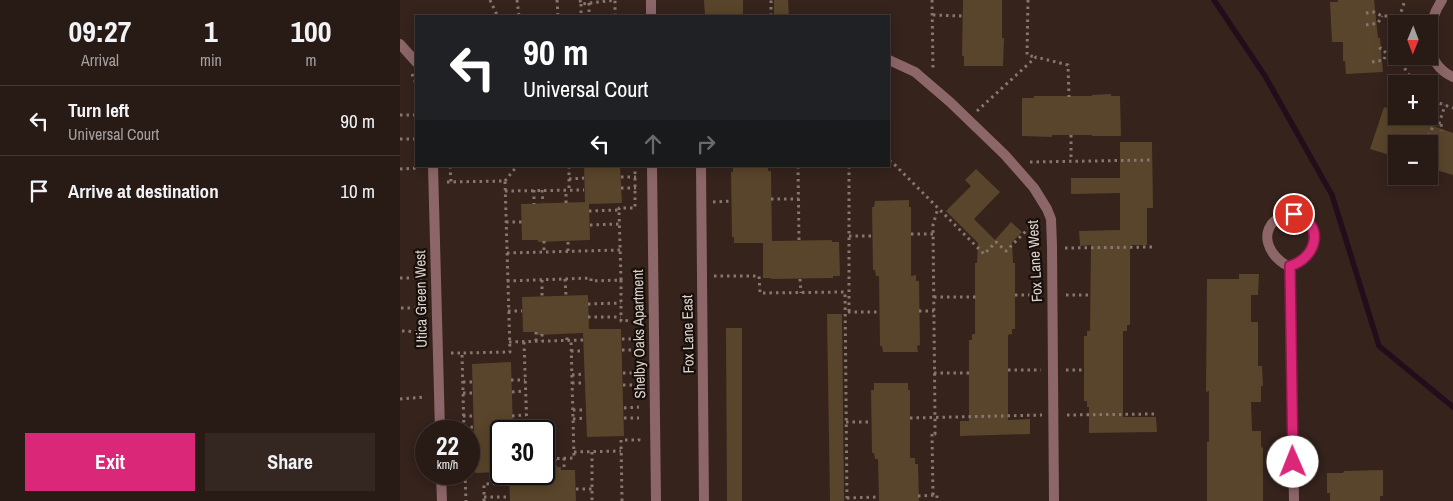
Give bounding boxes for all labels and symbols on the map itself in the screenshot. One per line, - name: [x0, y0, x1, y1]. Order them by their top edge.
- north arrow: [1388, 15, 1438, 65]
- pin: [1273, 193, 1315, 235]
- street label: Fox Lane West: [1022, 219, 1047, 302]
- street label: Utica Green West: [409, 249, 432, 348]
- street label: Shelby Oaks Apartment: [627, 269, 650, 399]
- street label: Fox Lane East: [676, 294, 699, 374]
- speed limit sign: 30: [490, 420, 555, 485]
- position arrow: [1266, 435, 1318, 487]

